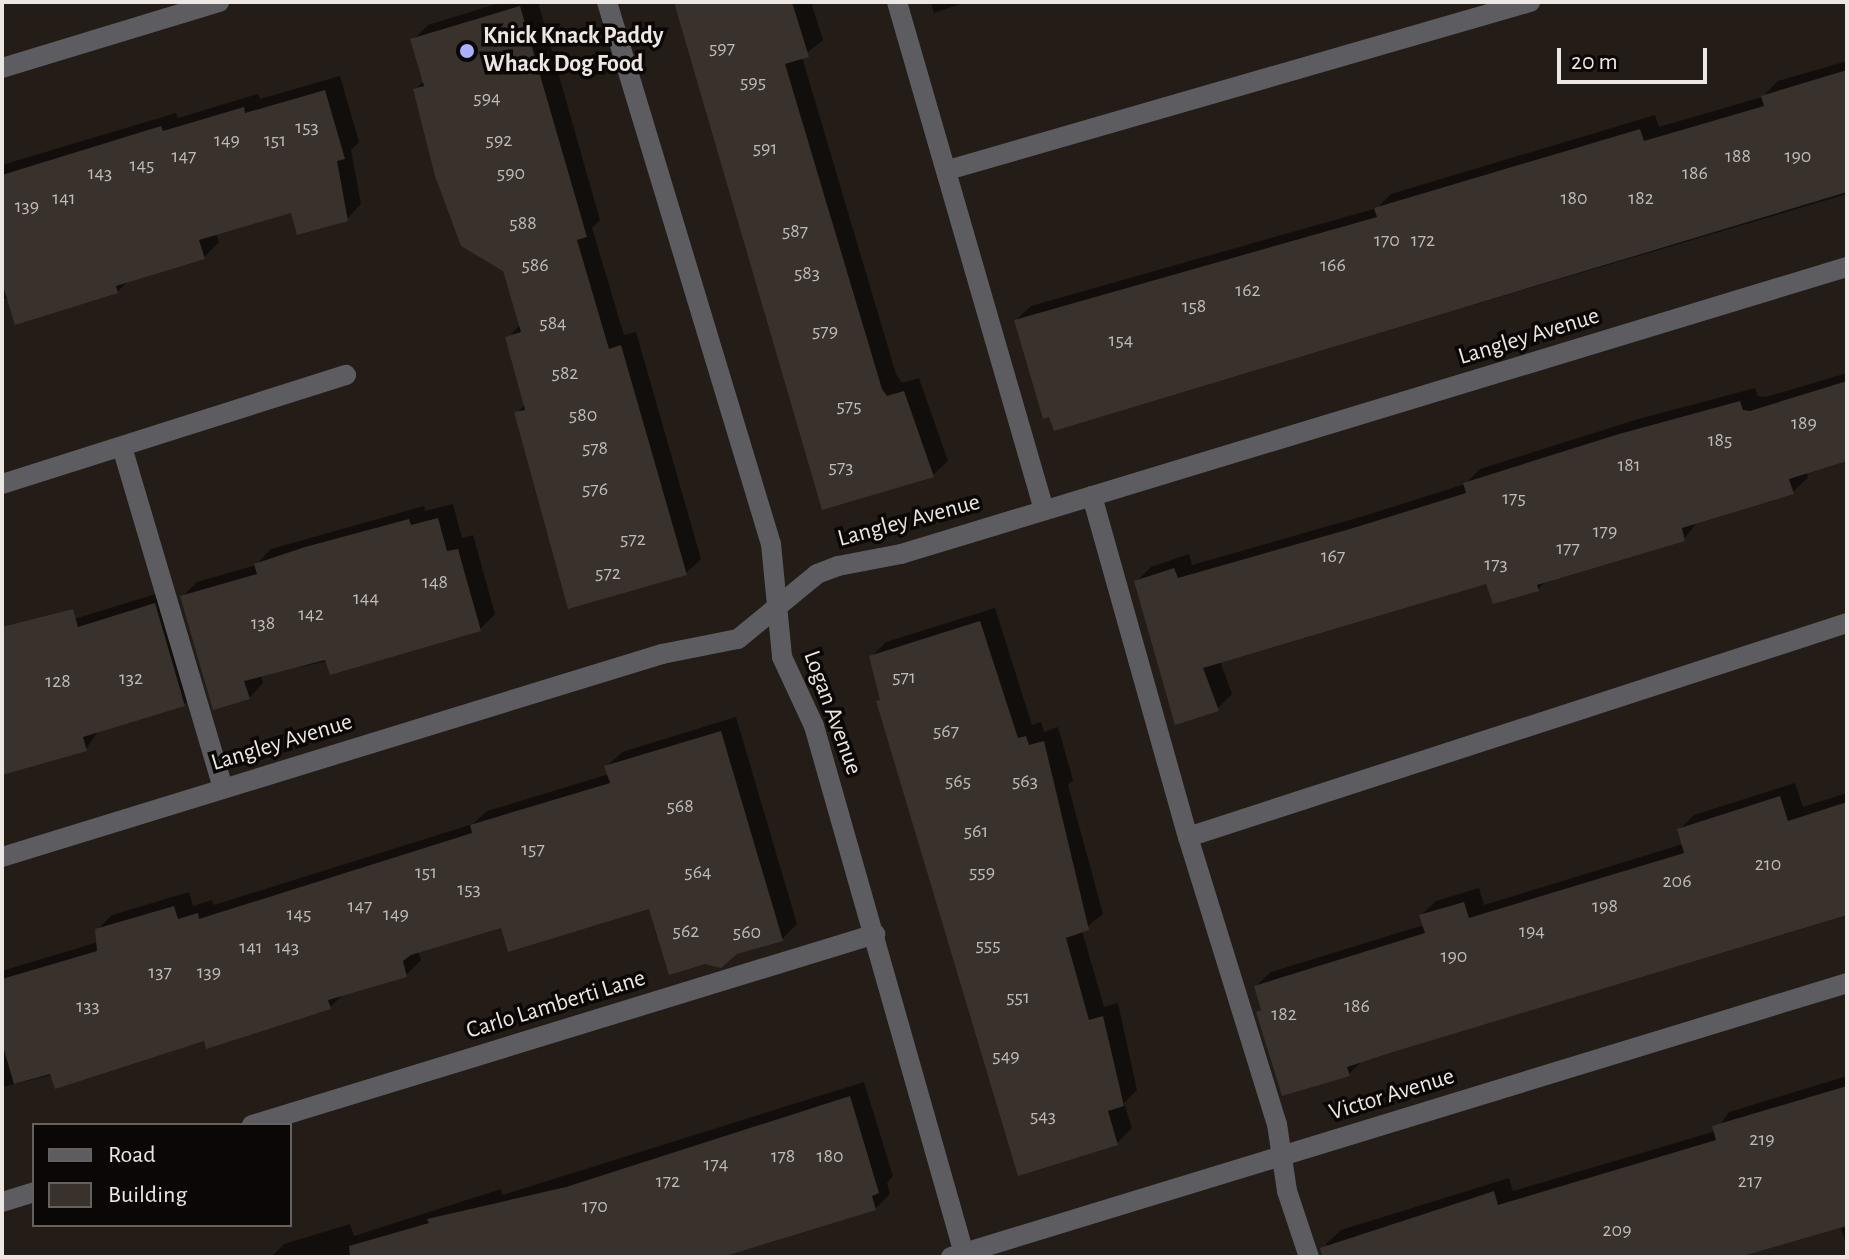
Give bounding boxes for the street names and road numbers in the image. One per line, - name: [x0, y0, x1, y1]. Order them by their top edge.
- street label: Langley Avenue: [1455, 302, 1603, 372]
- street label: Langley Avenue: [835, 488, 983, 554]
- street label: Logan Avenue: [796, 647, 868, 779]
- street label: Langley Avenue: [208, 708, 356, 778]
- street label: Carlo Lamberti Lane: [463, 964, 649, 1046]
- street label: Victor Avenue: [1326, 1062, 1458, 1128]

